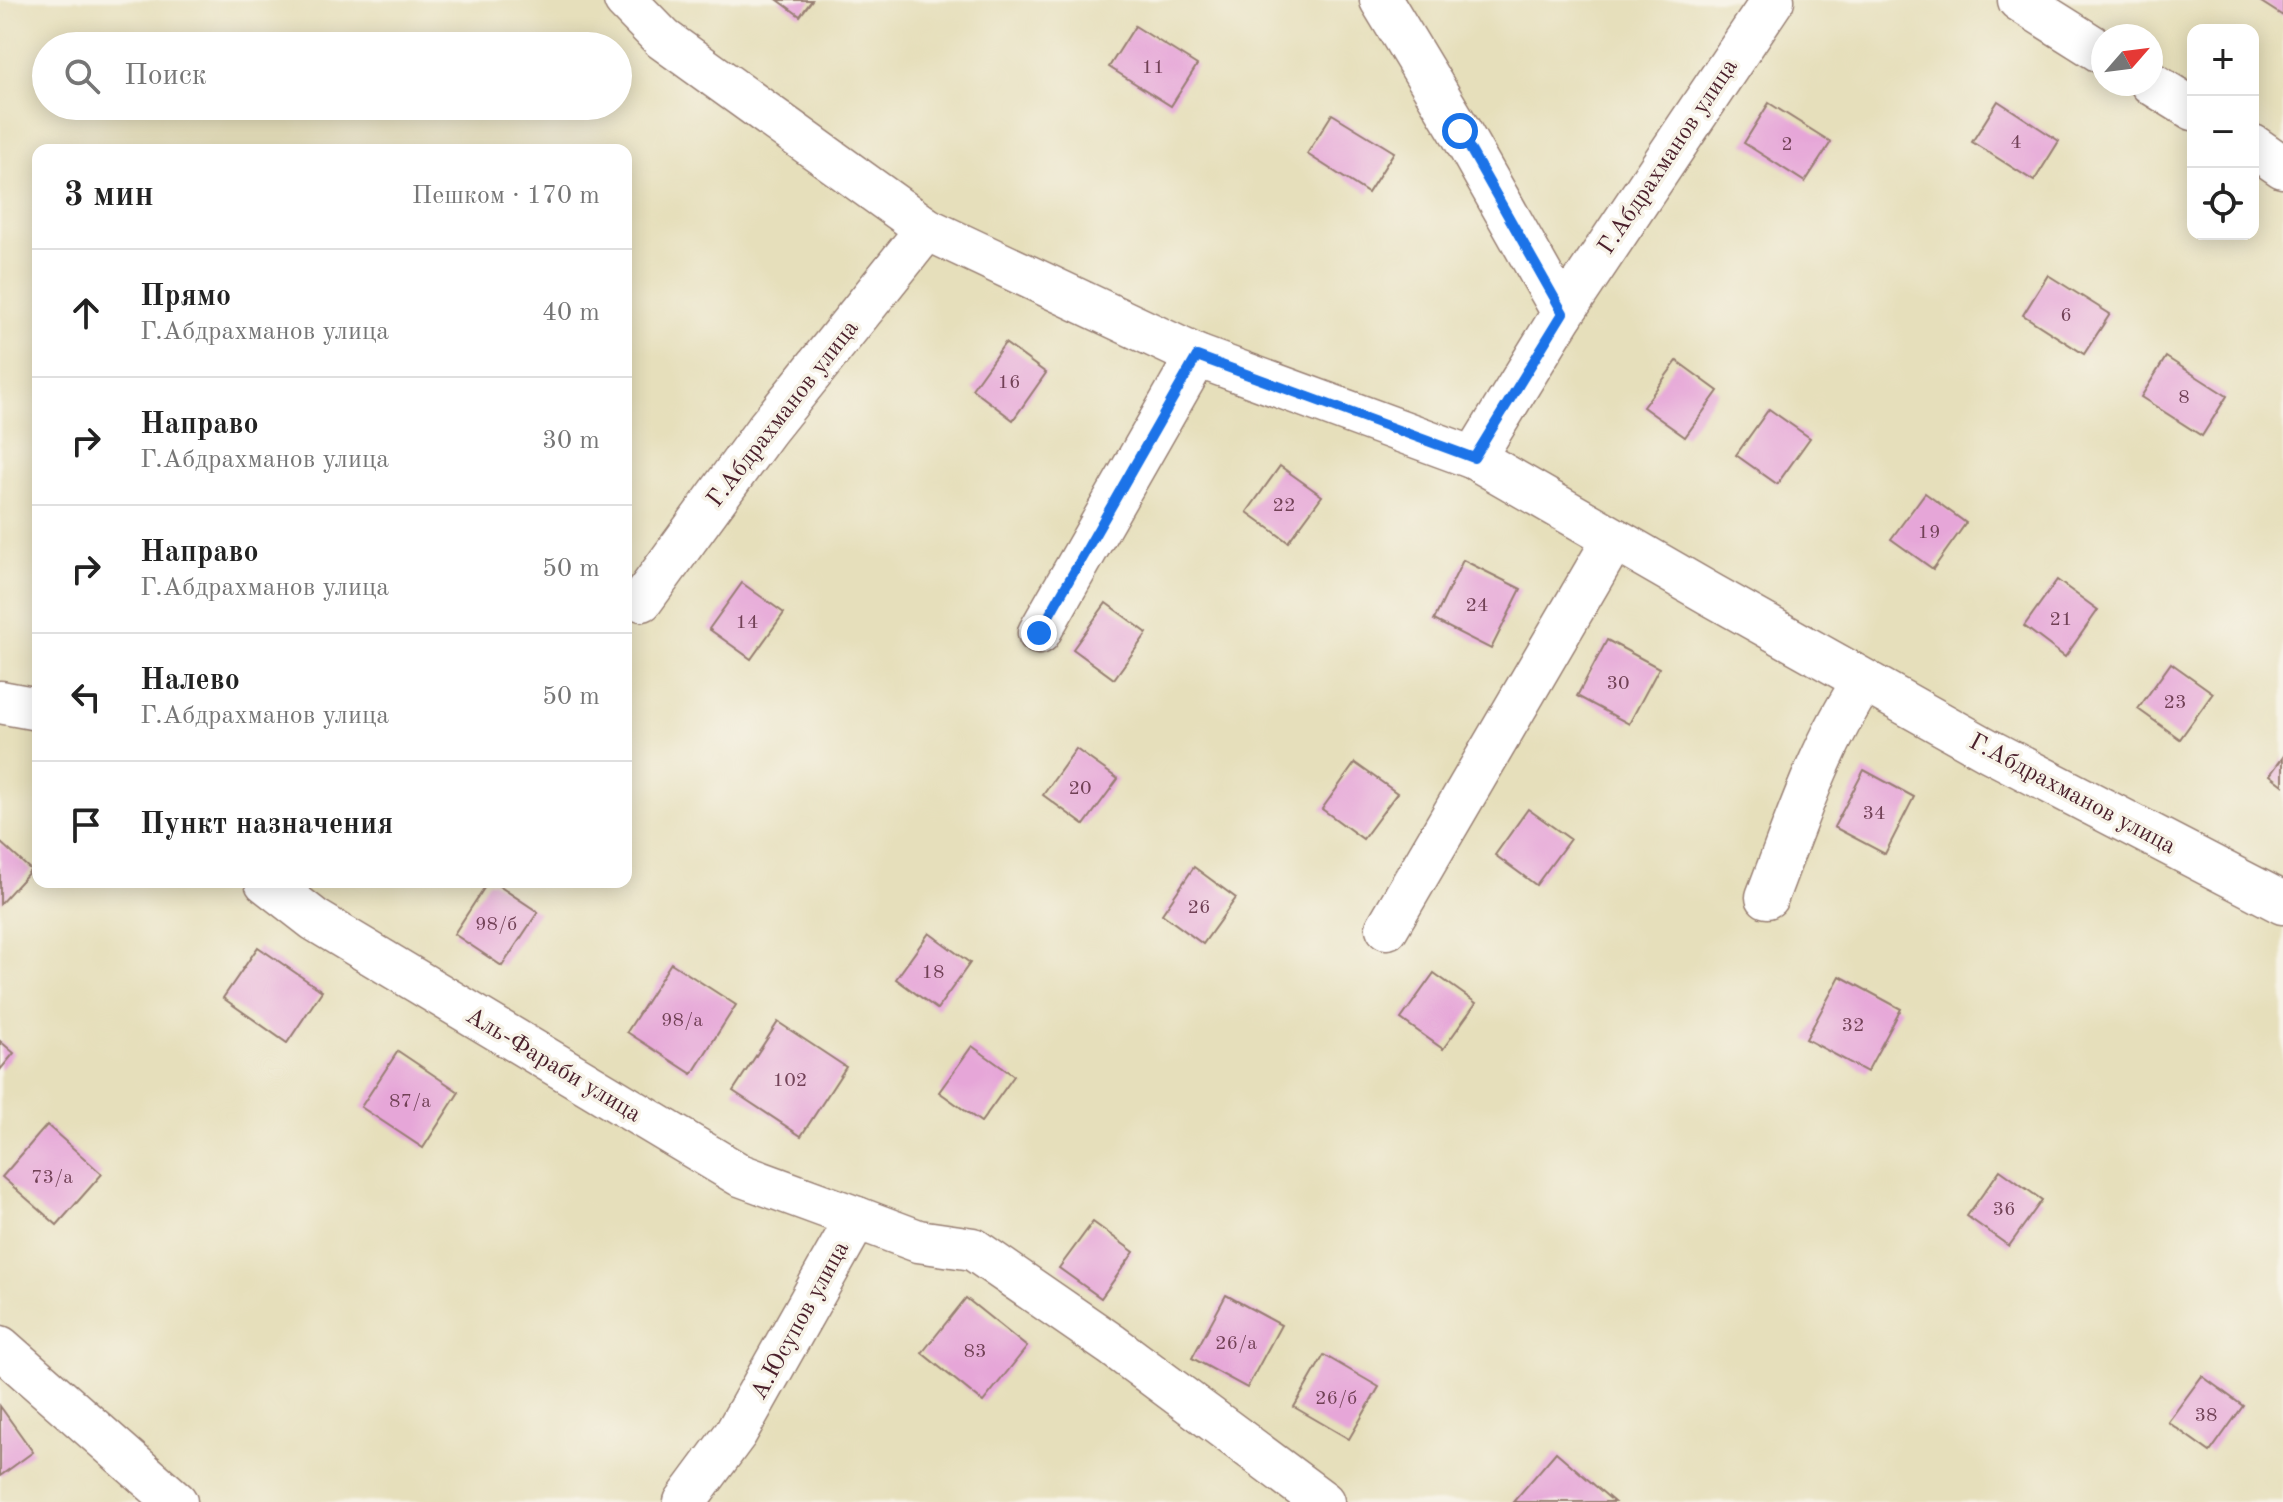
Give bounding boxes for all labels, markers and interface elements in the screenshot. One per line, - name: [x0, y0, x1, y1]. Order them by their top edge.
- north arrow: [2091, 24, 2163, 96]
- map controls: [2187, 24, 2259, 240]
- button: +: [2187, 24, 2259, 96]
- search box: [32, 32, 632, 120]
- icon: search: [60, 54, 104, 98]
- street label: Г.Абдрахманов улица: [1594, 55, 1743, 259]
- house number: 11: [1141, 58, 1165, 78]
- text: Поиск: [124, 61, 207, 91]
- button: −: [2187, 96, 2259, 168]
- route start: [1442, 113, 1478, 149]
- house number: 4: [2010, 133, 2022, 153]
- house number: 2: [1781, 135, 1793, 155]
- button: locate: [2187, 168, 2259, 240]
- text: 3 мин: [64, 179, 154, 213]
- text: Пешком · 170 m: [412, 183, 600, 209]
- text: Прямо: [140, 282, 231, 312]
- icon: ahead: [64, 291, 108, 335]
- text: 40 m: [542, 300, 600, 326]
- house number: 6: [2060, 306, 2072, 326]
- street label: Г.Абдрахманов улица: [703, 316, 864, 512]
- text: Г.Абдрахманов улица: [140, 319, 389, 345]
- house number: 16: [997, 373, 1021, 393]
- house number: 8: [2178, 388, 2190, 408]
- text: Направо: [140, 410, 259, 440]
- icon: right: [64, 419, 108, 463]
- text: 30 m: [542, 428, 600, 454]
- text: Г.Абдрахманов улица: [140, 447, 389, 473]
- house number: 22: [1272, 496, 1296, 516]
- house number: 19: [1917, 523, 1941, 543]
- text: Направо: [140, 538, 259, 568]
- icon: right: [64, 547, 108, 591]
- text: 50 m: [542, 556, 600, 582]
- text: Г.Абдрахманов улица: [140, 575, 389, 601]
- house number: 24: [1465, 596, 1489, 616]
- house number: 21: [2049, 610, 2073, 630]
- house number: 14: [735, 613, 759, 633]
- route end: [1021, 615, 1057, 651]
- text: Налево: [140, 666, 240, 696]
- house number: 30: [1606, 674, 1630, 694]
- icon: left: [64, 675, 108, 719]
- text: 50 m: [542, 684, 600, 710]
- house number: 23: [2163, 693, 2187, 713]
- text: Г.Абдрахманов улица: [140, 703, 389, 729]
- street label: Г.Абдрахманов улица: [1965, 730, 2179, 859]
- house number: 20: [1068, 779, 1092, 799]
- icon: arrive: [64, 803, 108, 847]
- house number: 34: [1862, 804, 1886, 824]
- text: Пункт назначения: [140, 810, 393, 840]
- house number: 26: [1187, 898, 1211, 918]
- house number: 98/б: [475, 915, 517, 935]
- house number: 18: [921, 963, 945, 983]
- street label: Аль-Фараби улица: [461, 1004, 645, 1128]
- house number: 98/a: [661, 1011, 703, 1031]
- house number: 32: [1841, 1016, 1865, 1036]
- house number: 102: [773, 1071, 807, 1091]
- house number: 87/а: [389, 1092, 431, 1112]
- house number: 73/а: [31, 1168, 73, 1188]
- house number: 36: [1992, 1200, 2016, 1220]
- street label: А.Юсупов улица: [747, 1238, 854, 1404]
- house number: 26/a: [1215, 1334, 1257, 1354]
- house number: 83: [963, 1342, 987, 1362]
- house number: 26/б: [1315, 1389, 1357, 1409]
- house number: 38: [2194, 1406, 2218, 1426]

